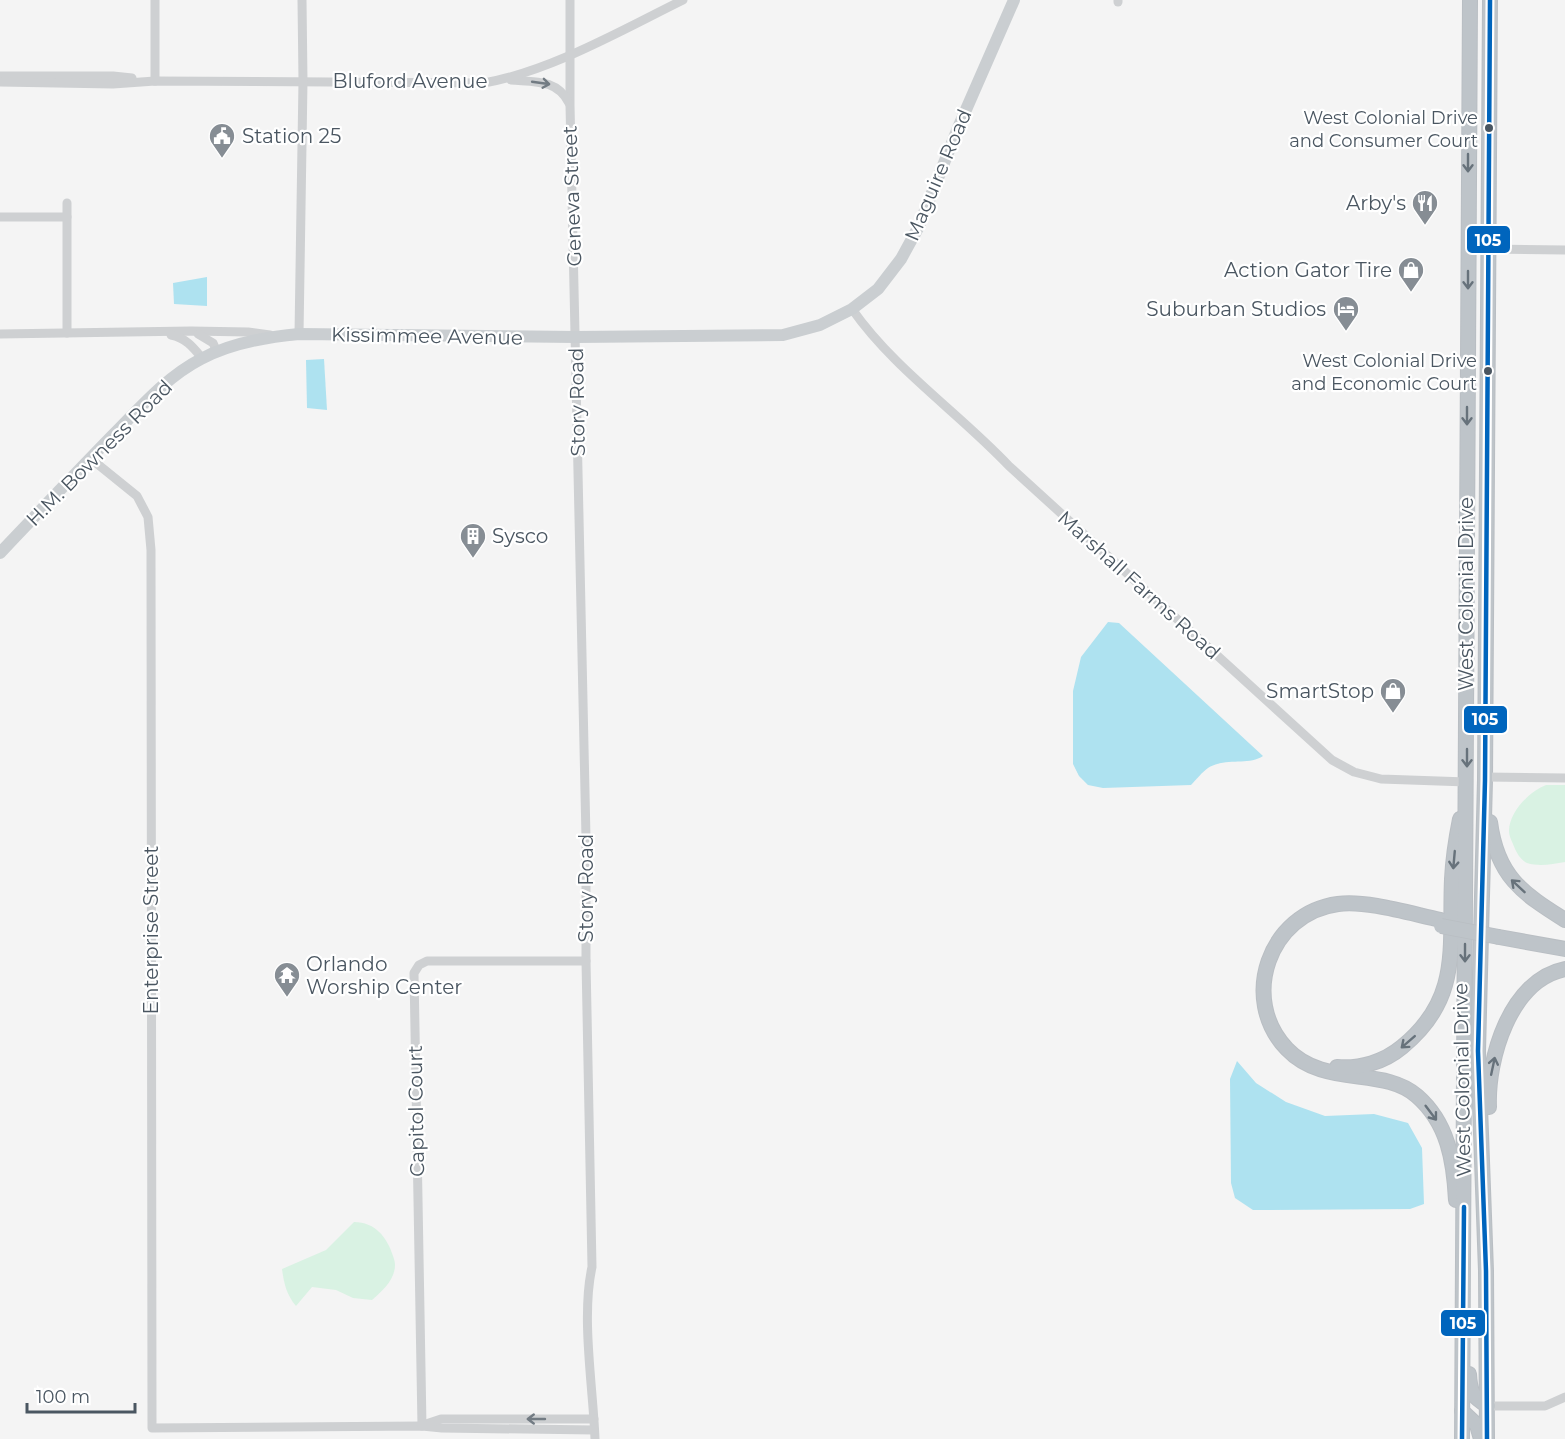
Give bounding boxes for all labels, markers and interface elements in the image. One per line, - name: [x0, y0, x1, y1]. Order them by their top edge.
- street label: Bluford Avenue: [332, 69, 488, 93]
- one-way arrow: [531, 78, 551, 89]
- street label: Maguire Road: [899, 106, 977, 244]
- place label: West Colonial Drive and Consumer Court: [1289, 107, 1478, 152]
- public building icon: Station 25: [207, 121, 237, 159]
- marker: West Colonial Drive and Consumer Court: [1483, 122, 1495, 134]
- place label: Station 25: [242, 124, 341, 148]
- street label: Geneva Street: [558, 125, 586, 267]
- one-way arrow: [1462, 153, 1474, 173]
- restaurant icon: Arby's: [1410, 188, 1440, 226]
- place label: Arby's: [1346, 191, 1406, 215]
- line badge: 105: [1466, 225, 1511, 254]
- text: 105: [1475, 231, 1502, 250]
- shop icon: Action Gator Tire: [1396, 255, 1426, 293]
- place label: Action Gator Tire: [1224, 258, 1392, 282]
- one-way arrow: [1462, 269, 1474, 289]
- hotel icon: Suburban Studios: [1331, 294, 1361, 332]
- place label: Suburban Studios: [1146, 297, 1326, 321]
- street label: Kissimmee Avenue: [331, 322, 523, 350]
- street label: Story Road: [564, 347, 590, 457]
- place label: West Colonial Drive and Economic Court: [1291, 350, 1477, 395]
- marker: West Colonial Drive and Economic Court: [1482, 365, 1494, 377]
- street label: H.M. Bowness Road: [21, 375, 177, 531]
- one-way arrow: [1461, 406, 1473, 426]
- street label: West Colonial Drive: [1454, 497, 1478, 691]
- street label: Marshall Farms Road: [1053, 506, 1225, 664]
- building icon: Sysco: [458, 521, 488, 559]
- place label: Sysco: [492, 524, 548, 548]
- shop icon: SmartStop: [1378, 676, 1408, 714]
- place label: SmartStop: [1266, 679, 1374, 703]
- line badge: 105: [1463, 705, 1508, 734]
- text: 105: [1472, 710, 1499, 729]
- one-way arrow: [1461, 748, 1473, 768]
- street label: Story Road: [574, 834, 598, 942]
- street label: Enterprise Street: [139, 846, 163, 1014]
- one-way arrow: [1448, 850, 1459, 870]
- one-way arrow: [1511, 879, 1526, 893]
- one-way arrow: [1460, 943, 1471, 963]
- place label: Orlando Worship Center: [306, 952, 462, 999]
- temple icon: Orlando Worship Center: [272, 960, 302, 998]
- street label: West Colonial Drive: [1448, 983, 1476, 1177]
- one-way arrow: [1400, 1035, 1415, 1049]
- street label: Capitol Court: [403, 1045, 429, 1177]
- one-way arrow: [1488, 1057, 1499, 1077]
- one-way arrow: [1425, 1104, 1437, 1120]
- line badge: 105: [1440, 1309, 1486, 1337]
- text: 105: [1450, 1314, 1477, 1333]
- scale bar: [27, 1376, 135, 1414]
- text: 100 m: [36, 1386, 90, 1408]
- one-way arrow: [526, 1413, 546, 1425]

